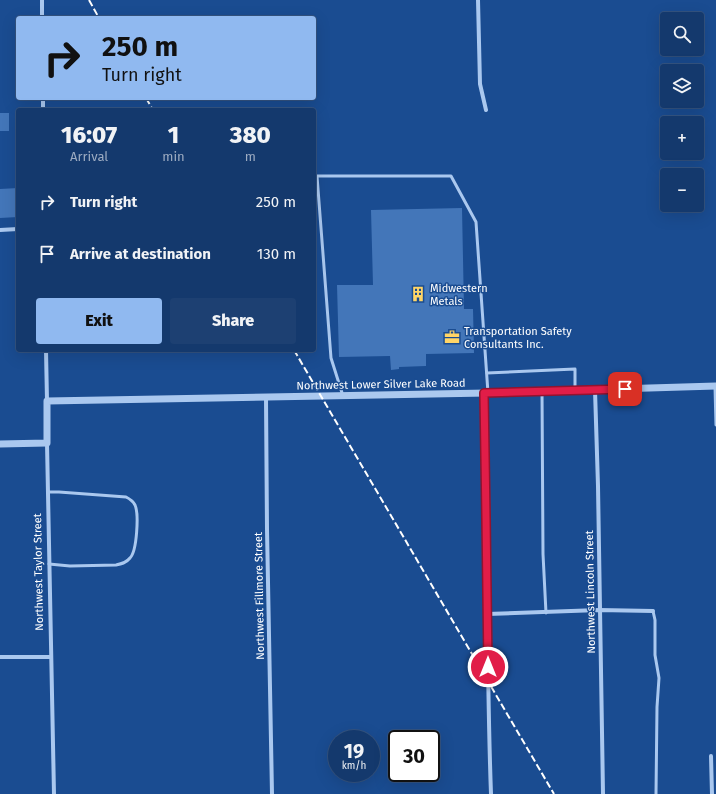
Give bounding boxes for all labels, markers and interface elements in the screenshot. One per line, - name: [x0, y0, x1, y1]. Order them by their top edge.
- map controls: [660, 12, 704, 212]
- button: search: [660, 12, 704, 56]
- text: 250 m: [102, 30, 178, 63]
- icon: right: [36, 32, 88, 84]
- text: Turn right: [102, 64, 182, 86]
- button: layers: [660, 64, 704, 108]
- button: +: [660, 116, 704, 160]
- text: 16:07: [61, 121, 117, 149]
- text: 1: [168, 121, 179, 149]
- text: 380: [230, 121, 271, 149]
- text: Arrival: [70, 149, 108, 164]
- text: min: [162, 149, 185, 164]
- text: m: [245, 149, 256, 164]
- button: −: [660, 168, 704, 212]
- icon: right: [36, 191, 58, 213]
- text: Turn right: [70, 193, 137, 211]
- text: 250 m: [256, 193, 296, 211]
- icon: arrive: [36, 243, 58, 265]
- text: Arrive at destination: [70, 245, 211, 263]
- text: 130 m: [257, 245, 296, 263]
- place label: Midwestern Metals: [430, 282, 488, 308]
- building icon: Midwestern Metals: [409, 285, 427, 303]
- button: Exit: [36, 298, 162, 344]
- button: Share: [170, 298, 296, 344]
- place label: Transportation Safety Consultants Inc.: [464, 325, 572, 351]
- office icon: Transportation Safety Consultants Inc.: [443, 328, 461, 346]
- pin: [608, 372, 642, 406]
- street label: Northwest Lower Silver Lake Road: [296, 377, 466, 392]
- icon: arrive: [614, 378, 636, 400]
- street label: Northwest Taylor Street: [31, 513, 46, 631]
- street label: Northwest Lincoln Street: [583, 530, 598, 654]
- street label: Northwest Fillmore Street: [252, 532, 267, 660]
- position arrow: [467, 646, 509, 688]
- speed limit sign: 30: [388, 730, 440, 782]
- text: 19: [344, 739, 364, 763]
- text: km/h: [342, 760, 366, 772]

